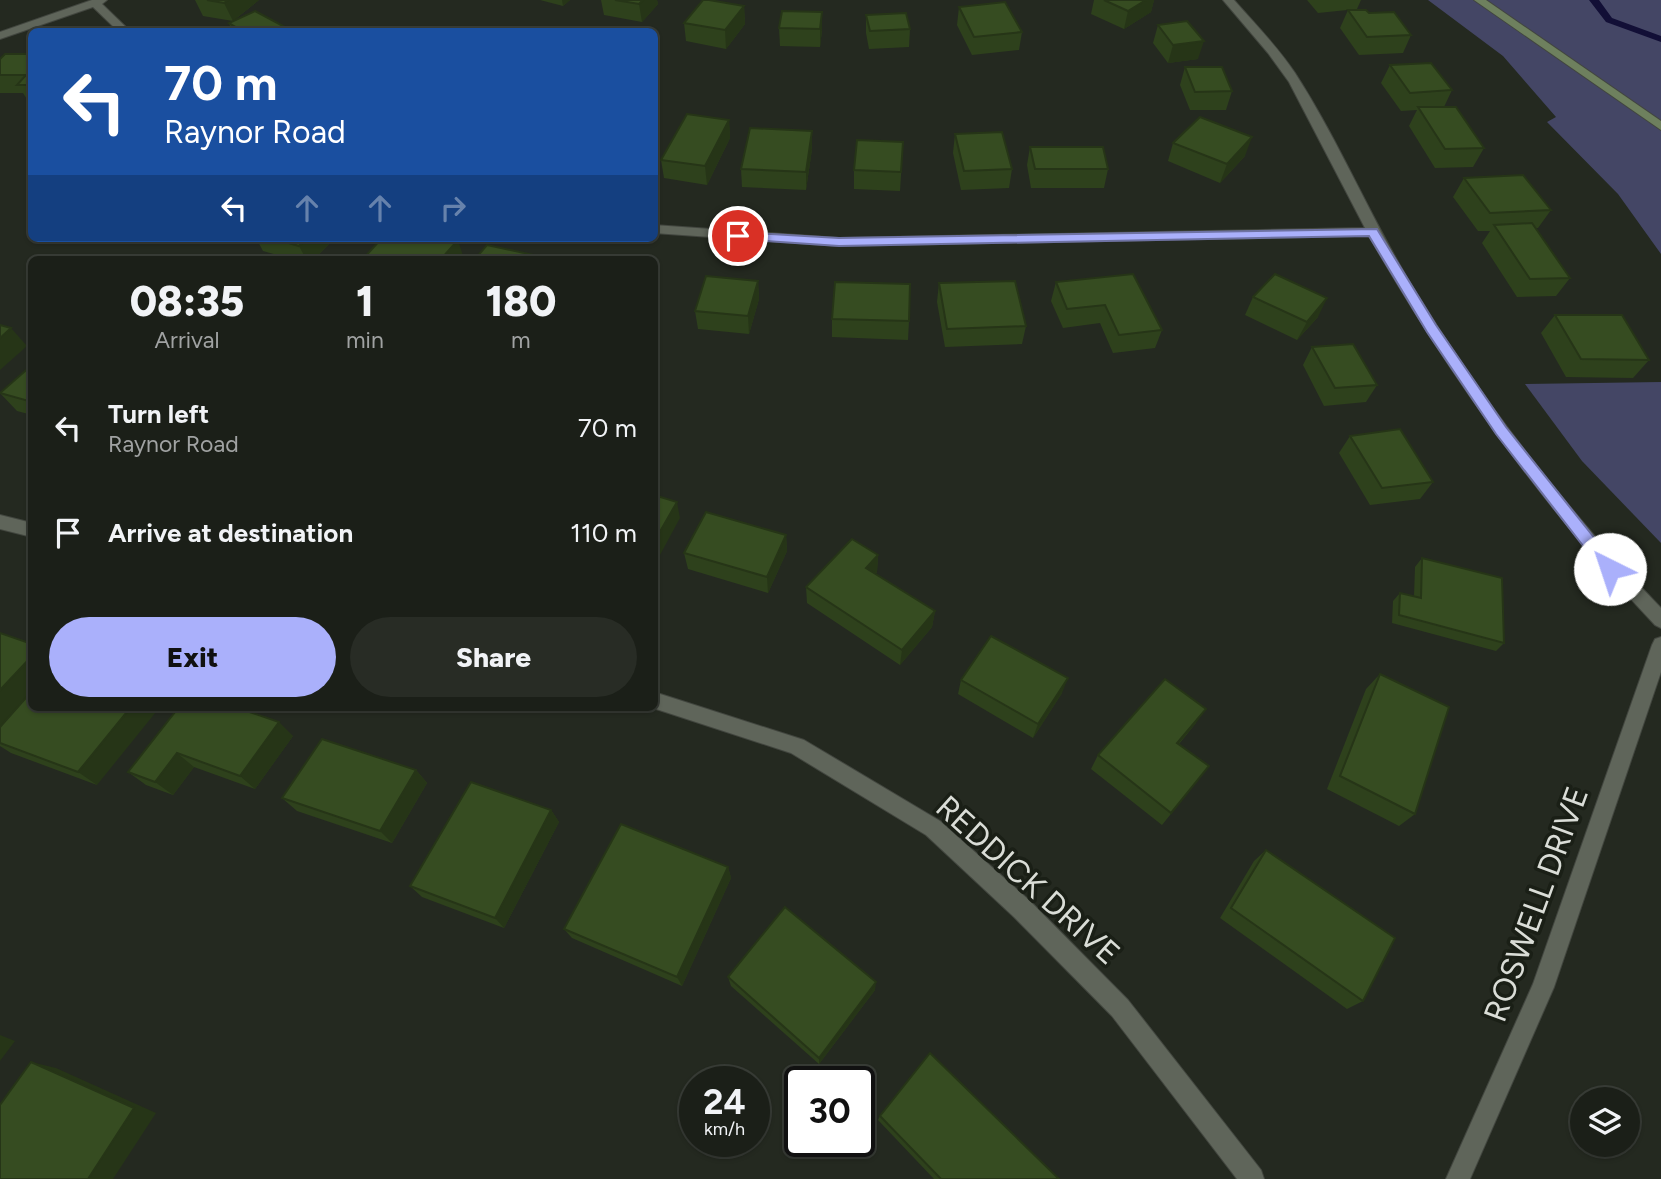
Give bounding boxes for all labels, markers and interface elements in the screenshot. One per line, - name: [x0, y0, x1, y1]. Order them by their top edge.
- text: 70 m: [164, 53, 277, 112]
- icon: left: [49, 56, 140, 147]
- text: Raynor Road: [164, 113, 346, 151]
- icon: left: [215, 189, 253, 227]
- icon: ahead: [288, 189, 326, 227]
- icon: ahead: [361, 189, 399, 227]
- icon: right: [434, 189, 472, 227]
- pin: [708, 206, 768, 266]
- icon: arrive: [719, 217, 757, 255]
- text: 08:35: [130, 276, 244, 327]
- text: 1: [356, 276, 374, 327]
- text: 180: [485, 276, 556, 327]
- text: Arrival: [155, 326, 219, 354]
- text: min: [346, 326, 384, 354]
- text: m: [511, 326, 531, 354]
- text: Turn left: [108, 398, 209, 430]
- icon: left: [49, 409, 87, 447]
- text: 70 m: [578, 412, 637, 444]
- text: Raynor Road: [108, 430, 239, 458]
- icon: arrive: [49, 514, 87, 552]
- text: Arrive at destination: [108, 517, 353, 549]
- text: 110 m: [570, 517, 637, 549]
- position arrow: [1573, 532, 1647, 606]
- button: Exit: [49, 617, 336, 697]
- button: Share: [350, 617, 637, 697]
- street label: ROSWELL DRIVE: [1476, 781, 1596, 1027]
- street label: REDDICK DRIVE: [928, 788, 1128, 972]
- speed limit sign: 30: [784, 1066, 875, 1157]
- text: 24: [703, 1081, 746, 1123]
- map controls: [1570, 1087, 1640, 1157]
- button: layers: [1570, 1087, 1640, 1157]
- text: km/h: [704, 1118, 745, 1140]

